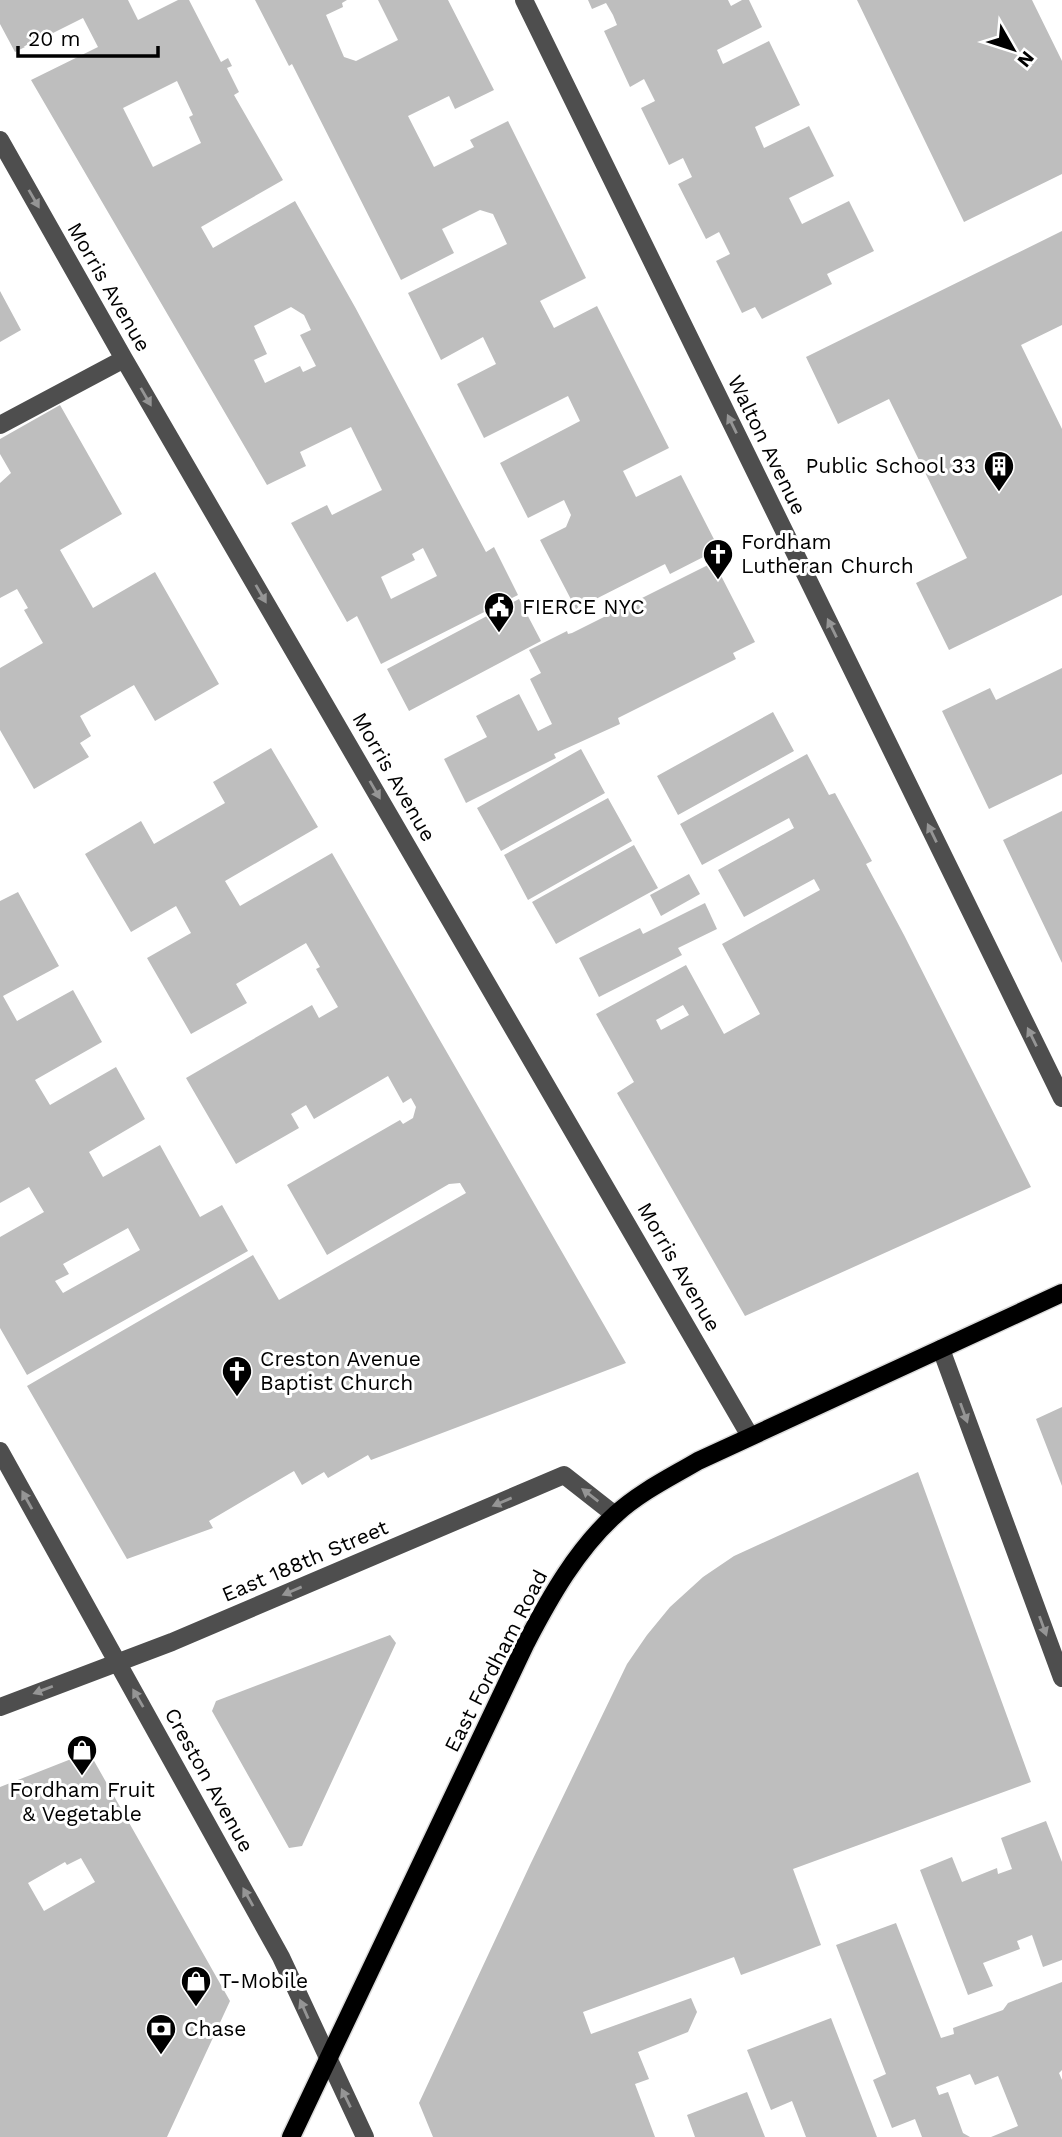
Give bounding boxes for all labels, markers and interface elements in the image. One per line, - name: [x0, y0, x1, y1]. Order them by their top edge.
- scale bar: [18, 14, 158, 58]
- north arrow: [978, 14, 1048, 84]
- text: 20 m: [28, 26, 80, 51]
- text: N: [1012, 47, 1039, 72]
- one-way arrow: [28, 190, 40, 209]
- street label: Morris Avenue: [62, 218, 156, 356]
- street label: Walton Avenue: [723, 371, 812, 519]
- one-way arrow: [140, 387, 152, 407]
- one-way arrow: [726, 414, 737, 434]
- building icon: Public School 33: [982, 449, 1016, 493]
- place label: Public School 33: [805, 453, 976, 478]
- place label: Fordham Lutheran Church: [741, 529, 914, 578]
- church icon: Fordham Lutheran Church: [701, 537, 735, 581]
- one-way arrow: [255, 584, 267, 603]
- public building icon: FIERCE NYC: [482, 590, 516, 634]
- place label: FIERCE NYC: [522, 594, 645, 619]
- one-way arrow: [826, 618, 837, 638]
- street label: Morris Avenue: [347, 708, 441, 846]
- one-way arrow: [369, 781, 381, 800]
- one-way arrow: [926, 823, 938, 843]
- one-way arrow: [1026, 1027, 1038, 1047]
- street label: Morris Avenue: [632, 1198, 726, 1336]
- place label: Creston Avenue Baptist Church: [260, 1346, 421, 1395]
- church icon: Creston Avenue Baptist Church: [220, 1354, 254, 1398]
- one-way arrow: [959, 1402, 970, 1423]
- one-way arrow: [581, 1488, 599, 1502]
- one-way arrow: [21, 1490, 33, 1510]
- one-way arrow: [491, 1496, 512, 1507]
- street label: East 188th Street: [218, 1514, 392, 1607]
- street label: East Fordham Road: [439, 1565, 552, 1756]
- one-way arrow: [282, 1586, 303, 1597]
- one-way arrow: [1038, 1616, 1049, 1637]
- one-way arrow: [33, 1685, 54, 1696]
- one-way arrow: [132, 1689, 144, 1708]
- street label: Creston Avenue: [160, 1703, 259, 1856]
- shop icon: Fordham Fruit & Vegetable: [65, 1733, 99, 1777]
- place label: Fordham Fruit & Vegetable: [9, 1777, 155, 1826]
- one-way arrow: [242, 1888, 254, 1907]
- shop icon: T-Mobile: [179, 1964, 213, 2008]
- place label: T-Mobile: [219, 1968, 308, 1993]
- one-way arrow: [298, 1998, 309, 2019]
- bank icon: Chase: [144, 2012, 178, 2056]
- place label: Chase: [184, 2016, 246, 2041]
- one-way arrow: [341, 2088, 352, 2108]

